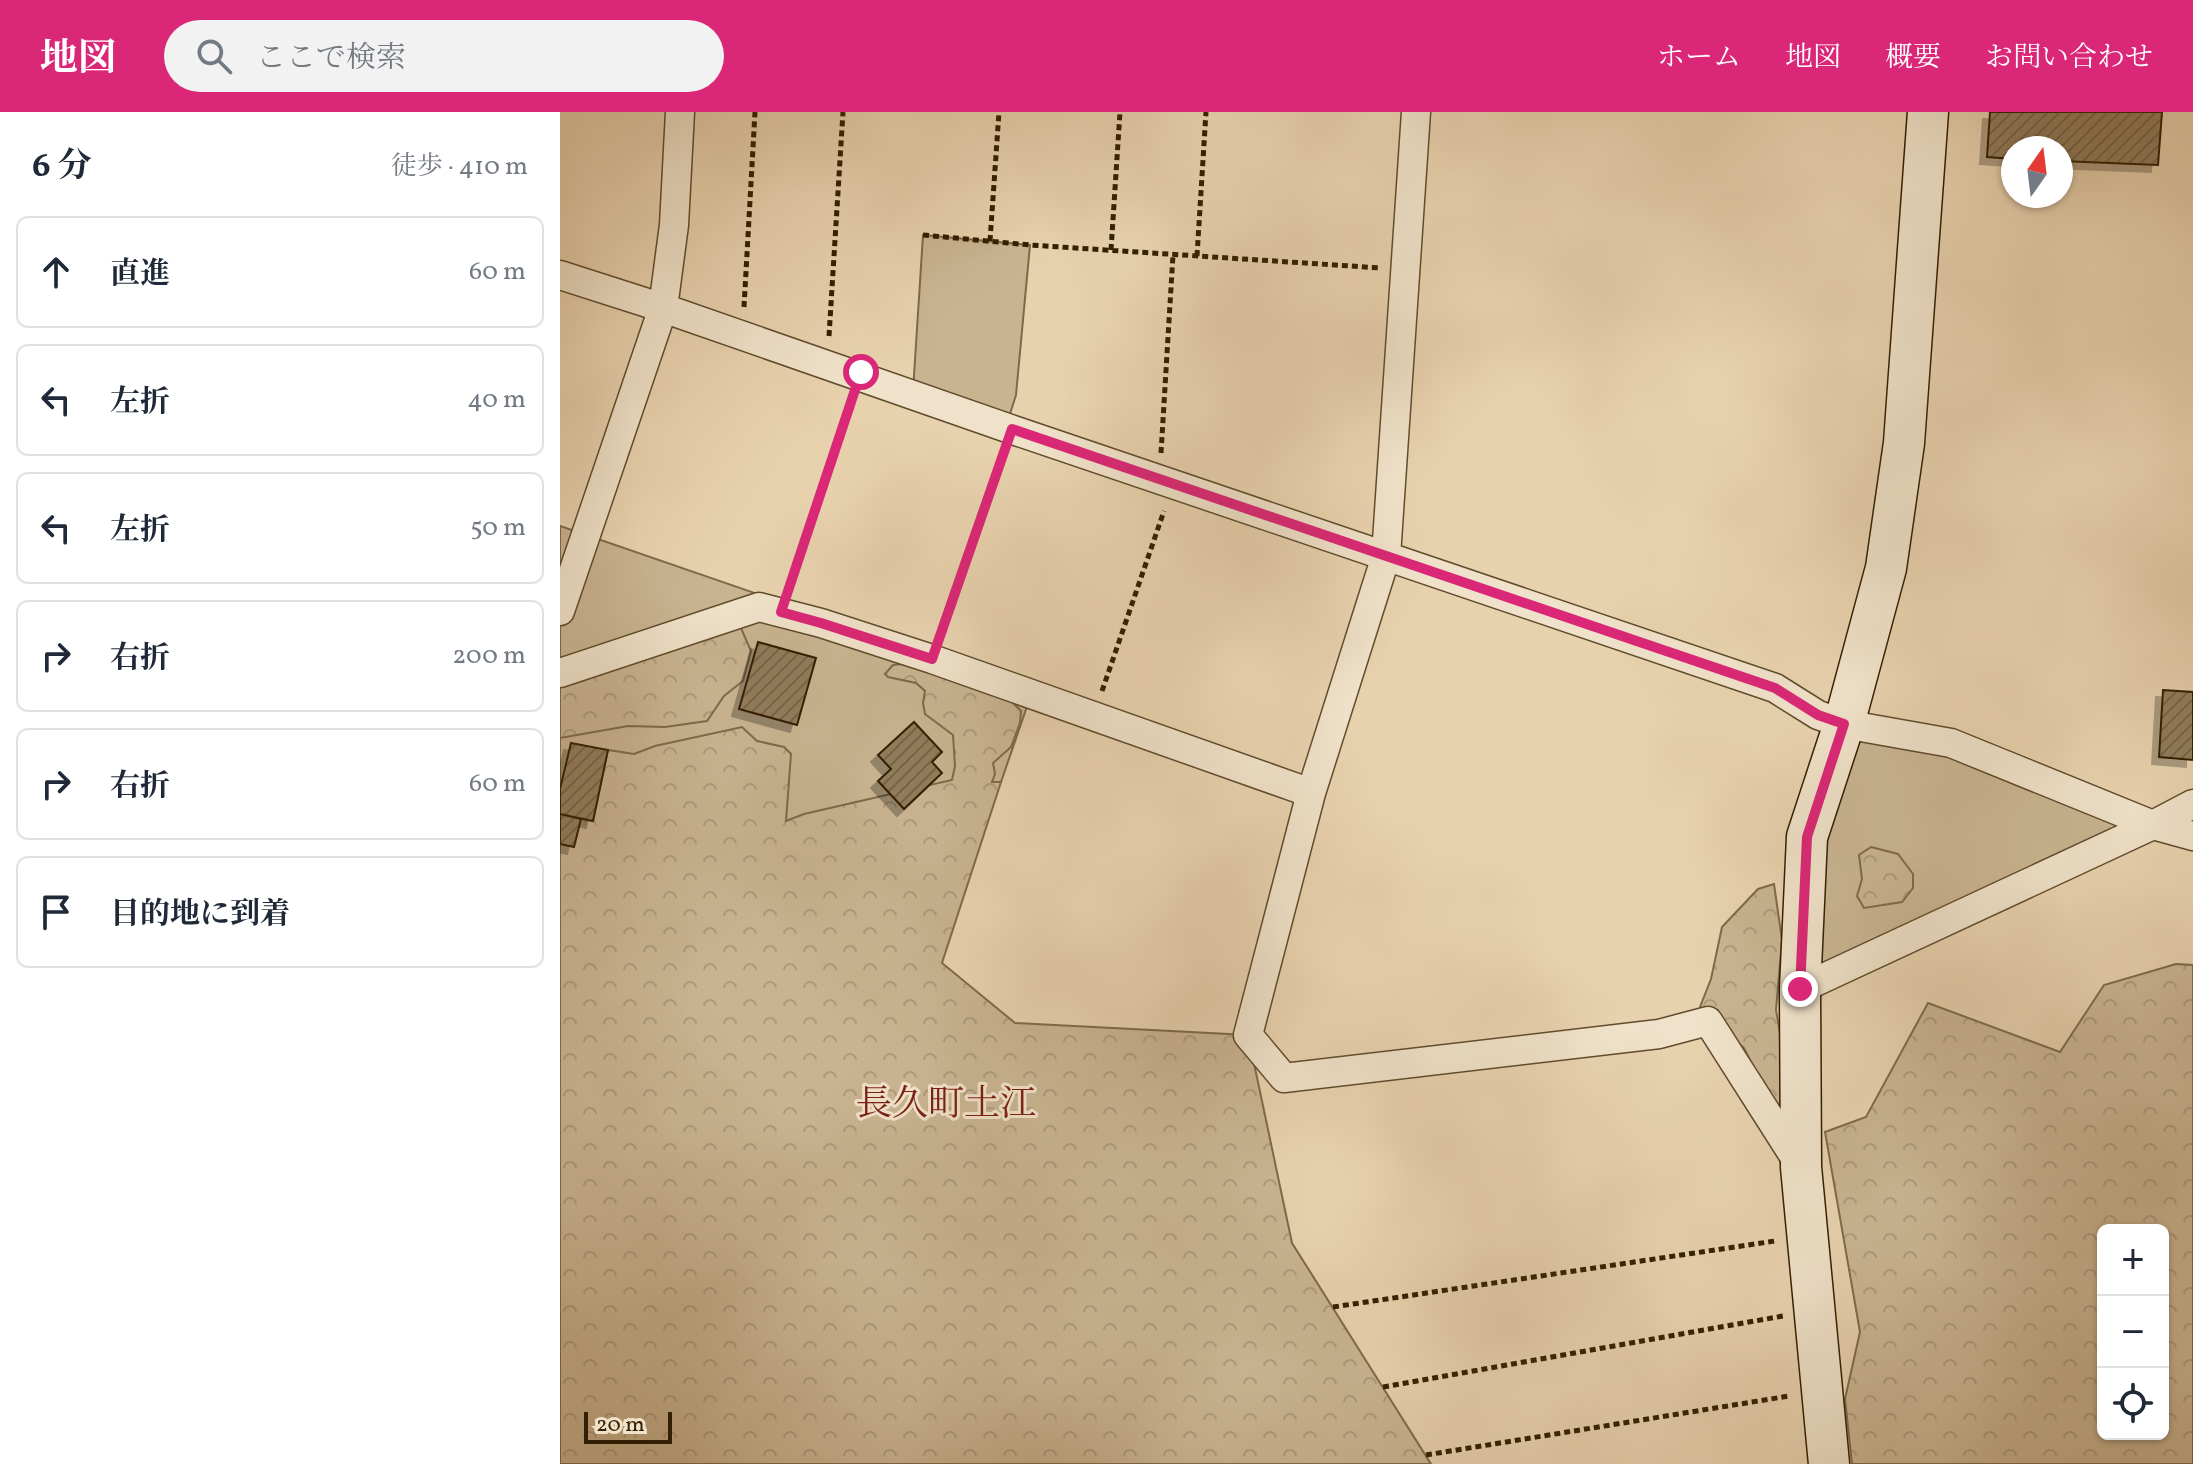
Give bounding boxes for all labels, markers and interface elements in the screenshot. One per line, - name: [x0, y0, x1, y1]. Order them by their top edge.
- search box: [164, 20, 724, 92]
- text: 地図: [40, 34, 116, 87]
- icon: search: [192, 34, 236, 78]
- text: ここで検索: [256, 38, 406, 80]
- text: ホーム: [1657, 39, 1741, 78]
- text: 地図: [1785, 39, 1841, 78]
- text: 概要: [1885, 39, 1941, 78]
- text: お問い合わせ: [1985, 39, 2153, 78]
- north arrow: [2001, 136, 2073, 208]
- text: 6 分: [32, 144, 91, 191]
- text: 徒歩 · 410 m: [391, 149, 528, 185]
- icon: ahead: [34, 250, 78, 294]
- text: 直進: [110, 254, 170, 296]
- text: 60 m: [469, 254, 526, 290]
- route start: [843, 354, 879, 390]
- icon: left: [34, 378, 78, 422]
- text: 左折: [110, 382, 170, 424]
- text: 40 m: [467, 382, 526, 418]
- icon: left: [34, 506, 78, 550]
- text: 左折: [110, 510, 170, 552]
- text: 50 m: [470, 510, 526, 546]
- icon: right: [34, 634, 78, 678]
- text: 右折: [110, 638, 170, 680]
- text: 200 m: [452, 638, 526, 674]
- icon: right: [34, 762, 78, 806]
- text: 右折: [110, 766, 170, 808]
- text: 60 m: [469, 766, 526, 802]
- icon: arrive: [34, 890, 78, 934]
- text: 目的地に到着: [110, 894, 290, 936]
- route end: [1782, 971, 1818, 1007]
- district label: 長久町土江: [856, 1081, 1036, 1131]
- map controls: [2097, 1224, 2169, 1440]
- button: +: [2097, 1224, 2169, 1296]
- button: −: [2097, 1296, 2169, 1368]
- button: locate: [2097, 1368, 2169, 1440]
- scale bar: [584, 1408, 672, 1444]
- text: 20 m: [596, 1410, 645, 1441]

